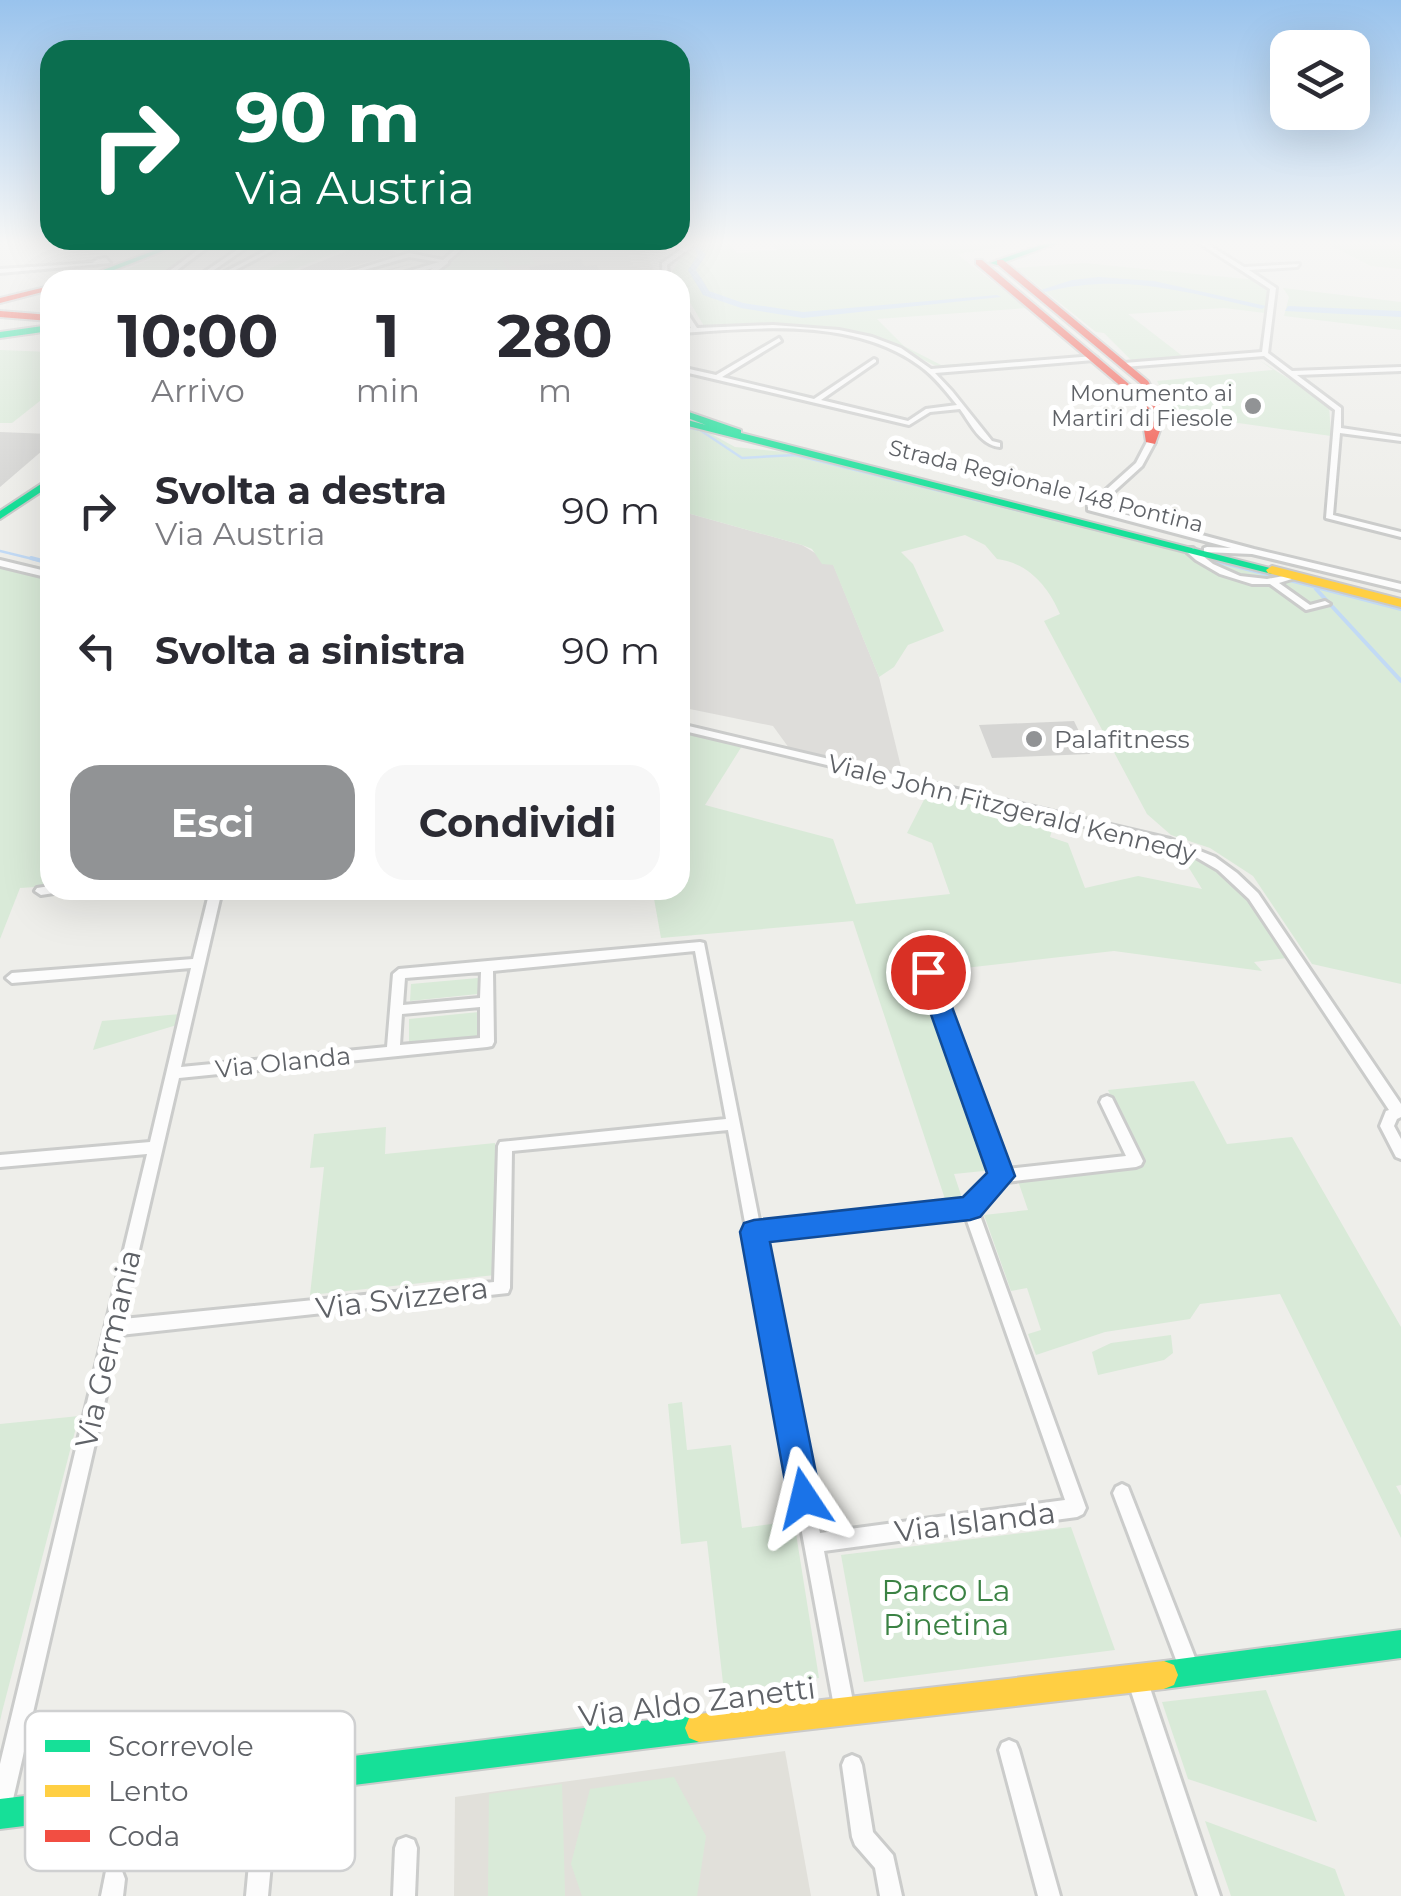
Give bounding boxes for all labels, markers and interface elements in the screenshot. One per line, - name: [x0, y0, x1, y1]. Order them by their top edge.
- map controls: [1270, 30, 1370, 130]
- button: layers: [1270, 30, 1370, 130]
- text: 90 m: [235, 74, 420, 160]
- icon: right: [70, 80, 200, 210]
- text: Via Austria: [235, 160, 475, 215]
- text: 10:00: [117, 299, 279, 372]
- text: 1: [376, 299, 400, 372]
- text: 280: [497, 299, 613, 372]
- text: Arrivo: [151, 371, 245, 410]
- text: min: [356, 371, 420, 410]
- text: m: [538, 371, 572, 410]
- place label: Monumento ai Martiri di Fiesole: [1051, 380, 1233, 432]
- marker: Monumento ai Martiri di Fiesole: [1242, 395, 1264, 417]
- street label: Strada Regionale 148 Pontina: [886, 434, 1206, 538]
- text: Svolta a destra: [155, 467, 447, 514]
- icon: right: [70, 483, 125, 538]
- text: 90 m: [561, 487, 660, 534]
- text: Via Austria: [155, 514, 325, 553]
- icon: left: [70, 623, 125, 678]
- text: Svolta a sinistra: [155, 627, 466, 674]
- text: 90 m: [561, 627, 660, 674]
- place label: Palafitness: [1054, 724, 1190, 754]
- marker: Palafitness: [1023, 728, 1045, 750]
- street label: Viale John Fitzgerald Kennedy: [825, 748, 1200, 868]
- button: Esci: [70, 765, 355, 880]
- button: Condividi: [375, 765, 660, 880]
- pin: [886, 930, 971, 1015]
- icon: arrive: [901, 945, 956, 1000]
- street label: Via Olanda: [214, 1040, 352, 1084]
- street label: Via Germania: [67, 1246, 149, 1452]
- street label: Via Svizzera: [314, 1269, 490, 1327]
- position arrow: [752, 1446, 856, 1550]
- street label: Via Islanda: [892, 1494, 1058, 1550]
- park label: Parco La Pinetina: [881, 1572, 1011, 1643]
- street label: Via Aldo Zanetti: [576, 1669, 818, 1735]
- legend: [25, 1711, 355, 1871]
- text: Scorrevole: [108, 1729, 254, 1763]
- text: Lento: [108, 1774, 189, 1808]
- text: Coda: [108, 1819, 180, 1853]

